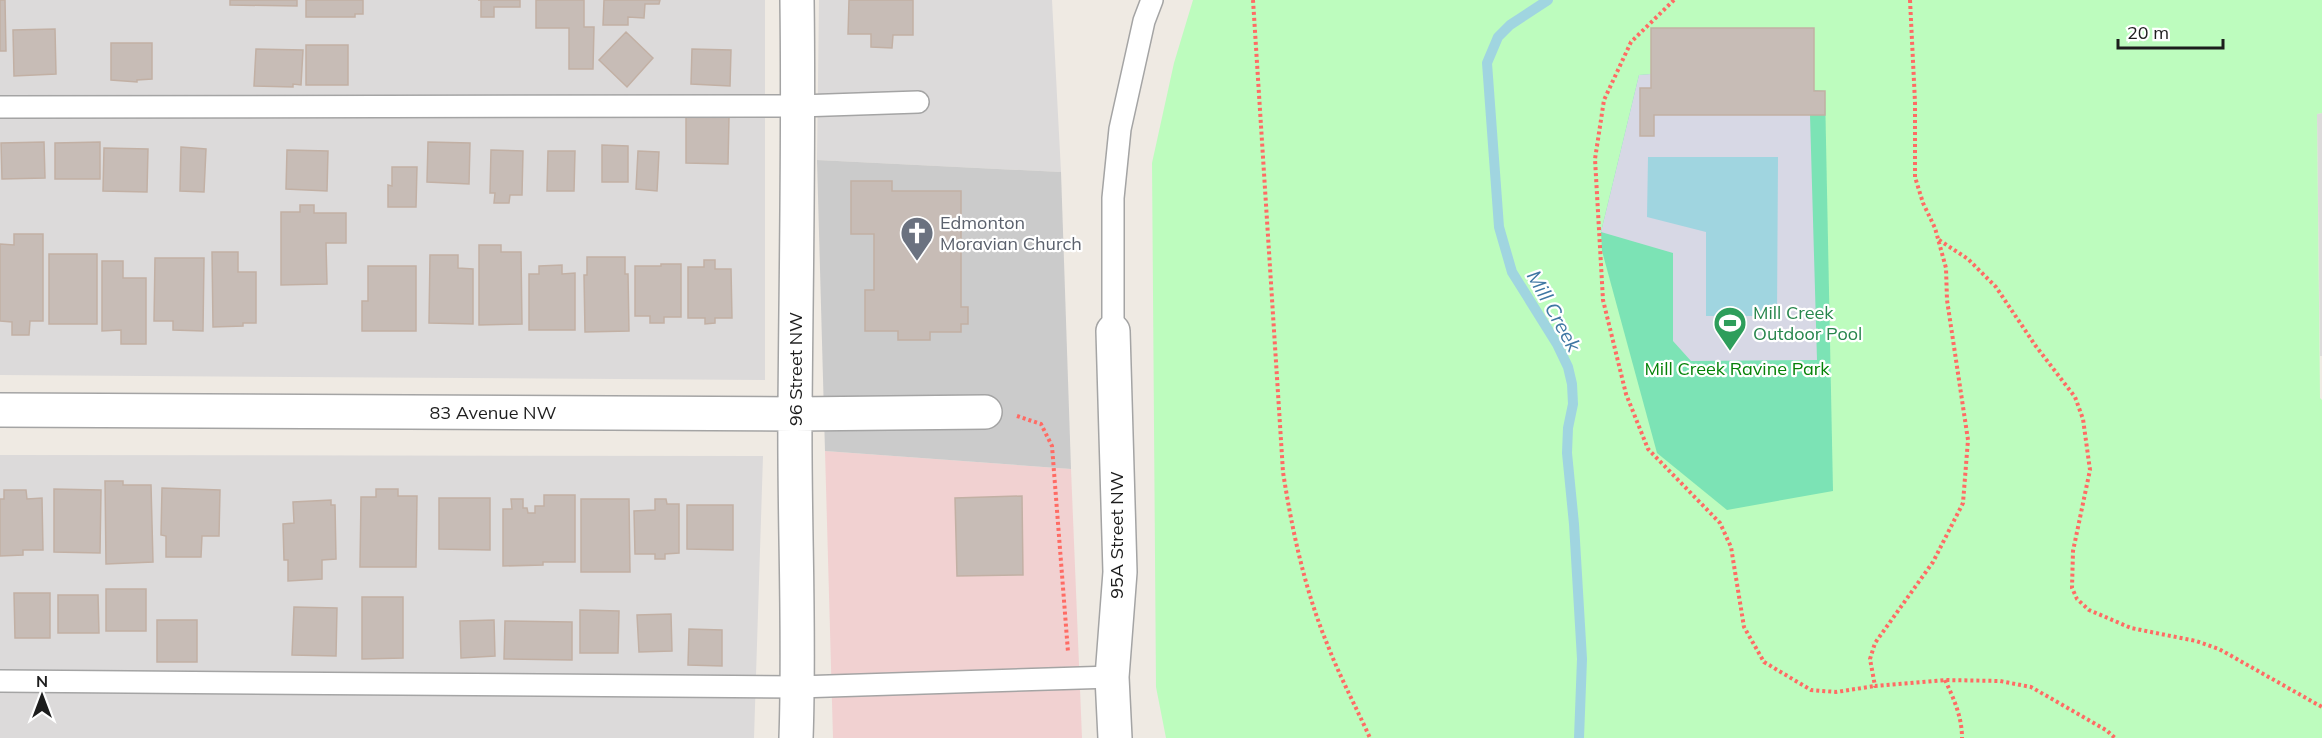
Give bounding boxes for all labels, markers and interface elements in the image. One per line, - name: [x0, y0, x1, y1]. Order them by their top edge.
- scale bar: [2118, 12, 2223, 50]
- text: 20 m: [2127, 21, 2169, 44]
- place label: Edmonton Moravian Church: [940, 211, 1082, 255]
- church icon: Edmonton Moravian Church: [899, 215, 935, 262]
- water label: Mill Creek: [1522, 266, 1587, 357]
- place label: Mill Creek Outdoor Pool: [1753, 301, 1862, 345]
- sports icon: Mill Creek Outdoor Pool: [1712, 305, 1748, 352]
- street label: 96 Street NW: [784, 312, 807, 426]
- park label: Mill Creek Ravine Park: [1644, 357, 1830, 380]
- street label: 83 Avenue NW: [429, 401, 557, 424]
- street label: 95A Street NW: [1105, 471, 1128, 599]
- north arrow: [12, 666, 72, 726]
- text: N: [36, 671, 48, 691]

